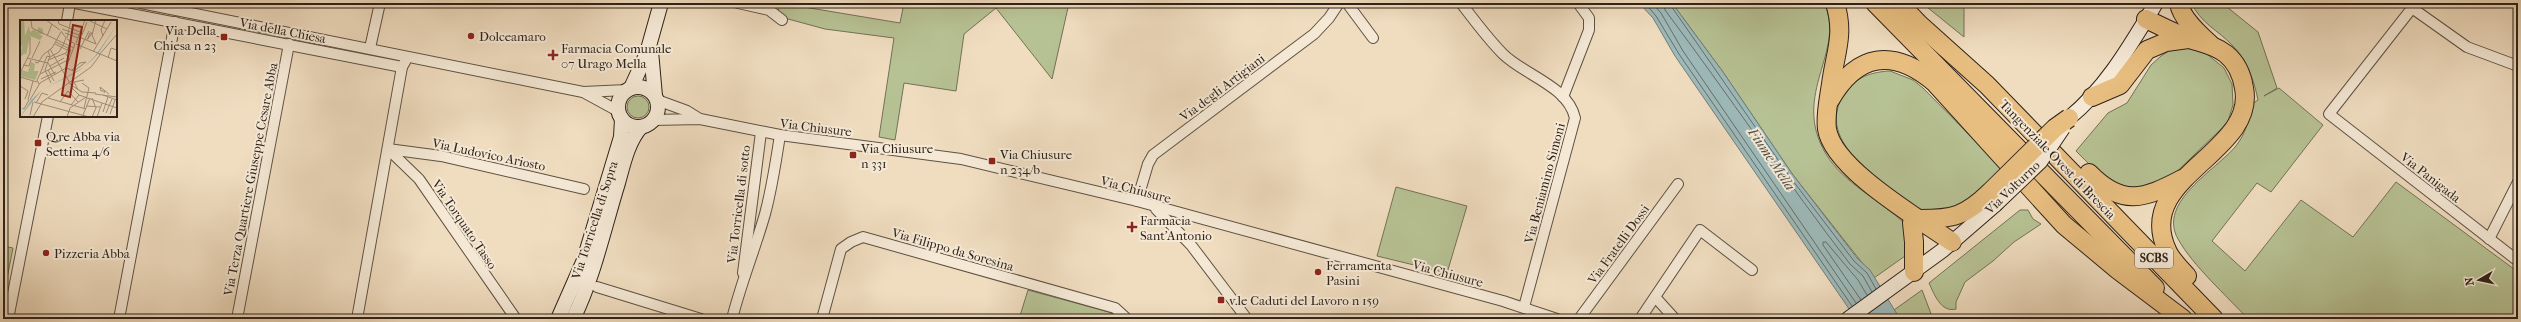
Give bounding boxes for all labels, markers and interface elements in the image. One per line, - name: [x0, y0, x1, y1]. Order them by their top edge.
- street label: Via della Chiesa: [238, 15, 328, 46]
- inset map: [20, 20, 117, 117]
- place label: Via Della Chiesa n 23: [154, 23, 217, 53]
- place label: Dolceamaro: [479, 29, 546, 44]
- marker: Dolceamaro: [466, 31, 476, 41]
- marker: Via Della Chiesa n 23: [219, 32, 229, 42]
- place label: Farmacia Comunale 07 Urago Mella: [561, 41, 672, 71]
- marker: Farmacia Comunale 07 Urago Mella: [548, 50, 558, 60]
- street label: Via degli Artigiani: [1176, 50, 1268, 125]
- street label: Via Terza Quartiere Giuseppe Cesare Abba: [220, 60, 281, 298]
- street label: Tangenziale Ovest di Brescia: [1997, 97, 2119, 223]
- street label: Via Chiusure: [778, 116, 853, 139]
- street label: Via Beniamino Simoni: [1521, 121, 1568, 246]
- water label: Fiume Mella: [1744, 124, 1799, 194]
- place label: Q.re Abba via Settima 4/6: [46, 129, 121, 159]
- street label: Via Ludovico Ariosto: [430, 135, 547, 174]
- marker: Q.re Abba via Settima 4/6: [33, 138, 43, 148]
- place label: Via Chiusure n 331: [860, 141, 934, 171]
- street label: Via Torricella di sotto: [724, 144, 753, 265]
- place label: Via Chiusure n 234/b: [999, 147, 1073, 177]
- street label: Via Panigada: [2397, 149, 2465, 206]
- marker: Via Chiusure n 331: [848, 150, 858, 160]
- marker: Via Chiusure n 234/b: [987, 156, 997, 166]
- street label: Via Volturno: [1981, 157, 2043, 218]
- street label: Via Torricella di Sopra: [568, 158, 621, 282]
- street label: Via Chiusure: [1098, 173, 1173, 206]
- street label: Via Torquato Tasso: [429, 176, 500, 272]
- street label: Via Fratelli Dossi: [1584, 202, 1652, 288]
- place label: Farmacia Sant'Antonio: [1140, 213, 1212, 243]
- marker: Farmacia Sant'Antonio: [1127, 222, 1137, 232]
- street label: Via Filippo da Soresina: [889, 225, 1016, 274]
- place label: Pizzeria Abba: [54, 246, 131, 261]
- marker: Pizzeria Abba: [41, 248, 51, 258]
- road number: SCBS: [2135, 248, 2173, 268]
- street label: Via Chiusure: [1410, 257, 1485, 290]
- place label: Ferramenta Pasini: [1326, 258, 1393, 288]
- north arrow: [2459, 260, 2499, 300]
- marker: Ferramenta Pasini: [1313, 267, 1323, 277]
- text: N: [2462, 276, 2477, 287]
- place label: v.le Caduti del Lavoro n 159: [1229, 293, 1379, 308]
- marker: v.le Caduti del Lavoro n 159: [1216, 295, 1226, 305]

